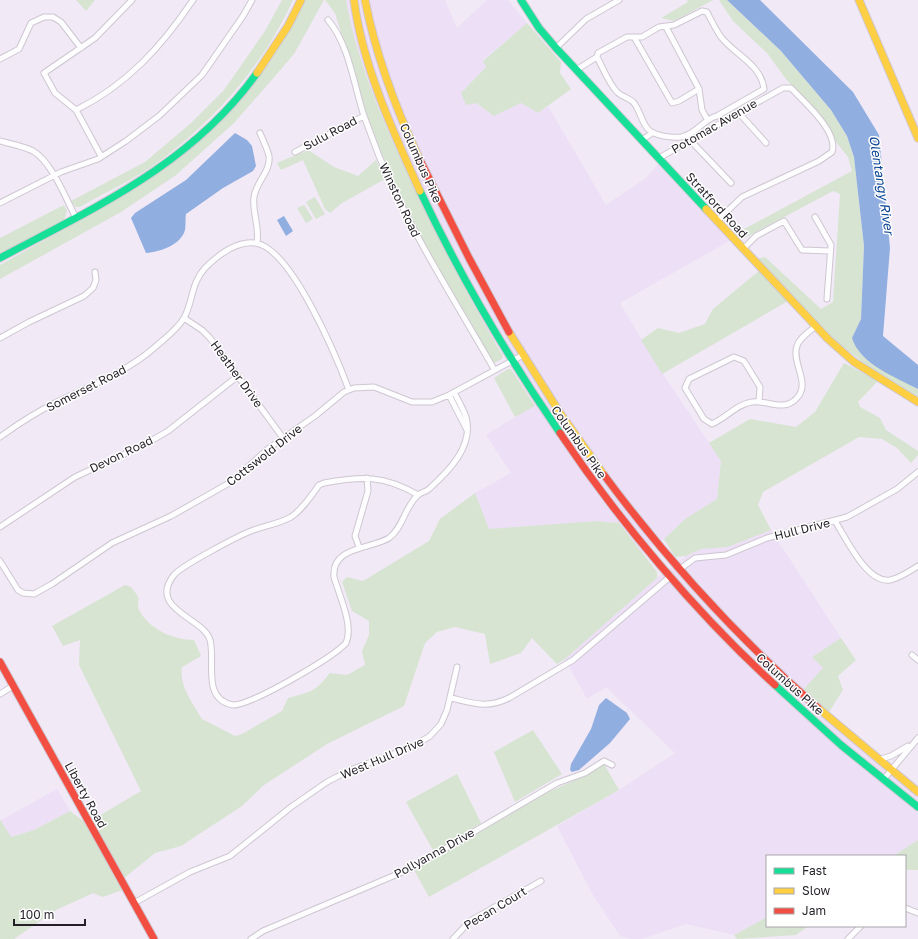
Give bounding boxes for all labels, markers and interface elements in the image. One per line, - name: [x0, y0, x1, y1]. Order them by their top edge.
- street label: Potomac Avenue: [669, 95, 759, 157]
- street label: Sulu Road: [301, 113, 359, 153]
- street label: Columbus Pike: [397, 121, 445, 205]
- water label: Olentangy River: [866, 134, 898, 238]
- street label: Winston Road: [376, 160, 424, 240]
- street label: Stratford Road: [683, 169, 751, 241]
- street label: Heather Drive: [208, 338, 266, 411]
- street label: Somerset Road: [44, 361, 128, 415]
- street label: Columbus Pike: [548, 403, 610, 481]
- street label: Cottswold Drive: [223, 421, 305, 489]
- street label: Devon Road: [87, 432, 155, 476]
- street label: Hull Drive: [773, 515, 831, 543]
- street label: Columbus Pike: [753, 650, 827, 718]
- street label: West Hull Drive: [338, 734, 426, 782]
- street label: Liberty Road: [62, 759, 110, 831]
- street label: Pollyanna Drive: [391, 825, 477, 881]
- legend: [766, 855, 906, 927]
- text: Fast: [802, 863, 827, 878]
- street label: Pecan Court: [461, 883, 529, 933]
- text: Slow: [802, 883, 830, 898]
- scale bar: [14, 901, 85, 927]
- text: Jam: [802, 903, 826, 918]
- text: 100 m: [20, 907, 54, 922]

